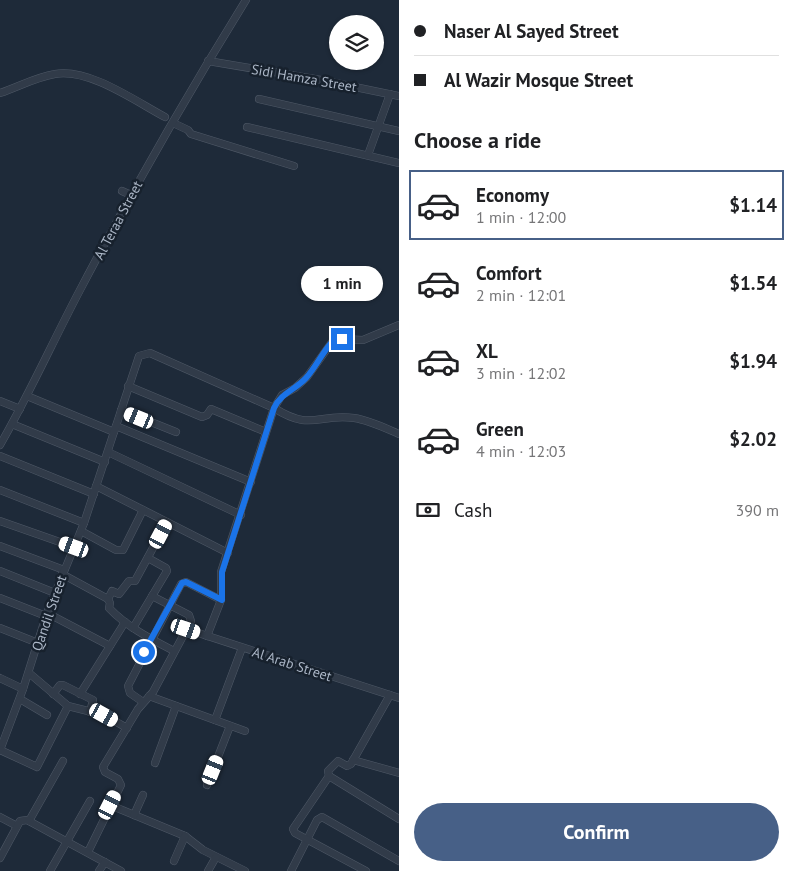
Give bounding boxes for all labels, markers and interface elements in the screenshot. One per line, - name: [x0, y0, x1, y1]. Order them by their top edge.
- map controls: [329, 15, 384, 70]
- button: layers: [329, 15, 384, 70]
- text: Naser Al Sayed Street: [444, 19, 619, 43]
- street label: Sidi Hamza Street: [250, 60, 358, 96]
- text: Al Wazir Mosque Street: [444, 68, 633, 92]
- text: Choose a ride: [414, 126, 541, 154]
- street label: Al Teraa Street: [90, 177, 146, 263]
- icon: car: [416, 183, 461, 228]
- text: Economy: [476, 183, 549, 207]
- text: $1.14: [729, 193, 777, 217]
- text: 1 min · 12:00: [476, 207, 566, 227]
- icon: car: [416, 261, 461, 306]
- text: Comfort: [476, 261, 542, 285]
- callout: 1 min: [301, 266, 383, 302]
- text: $1.54: [729, 271, 777, 295]
- text: 1 min: [322, 273, 362, 293]
- text: 2 min · 12:01: [476, 285, 566, 305]
- route end: [331, 328, 353, 350]
- icon: car: [416, 339, 461, 384]
- text: XL: [476, 339, 498, 363]
- text: $1.94: [729, 349, 777, 373]
- text: 3 min · 12:02: [476, 363, 566, 383]
- car: [122, 405, 155, 431]
- icon: car: [416, 417, 461, 462]
- text: Green: [476, 417, 524, 441]
- text: $2.02: [729, 427, 777, 451]
- text: 4 min · 12:03: [476, 441, 566, 461]
- icon: cash: [414, 496, 442, 524]
- text: Cash: [454, 498, 492, 522]
- text: 390 m: [736, 500, 779, 520]
- car: [147, 517, 174, 551]
- car: [57, 535, 90, 559]
- street label: Qandil Street: [28, 572, 70, 653]
- car: [169, 617, 202, 641]
- route start: [133, 641, 155, 663]
- street label: Al Arab Street: [250, 643, 334, 685]
- car: [87, 701, 120, 729]
- car: [200, 753, 225, 787]
- car: [96, 788, 123, 822]
- button: Confirm: [414, 803, 779, 861]

